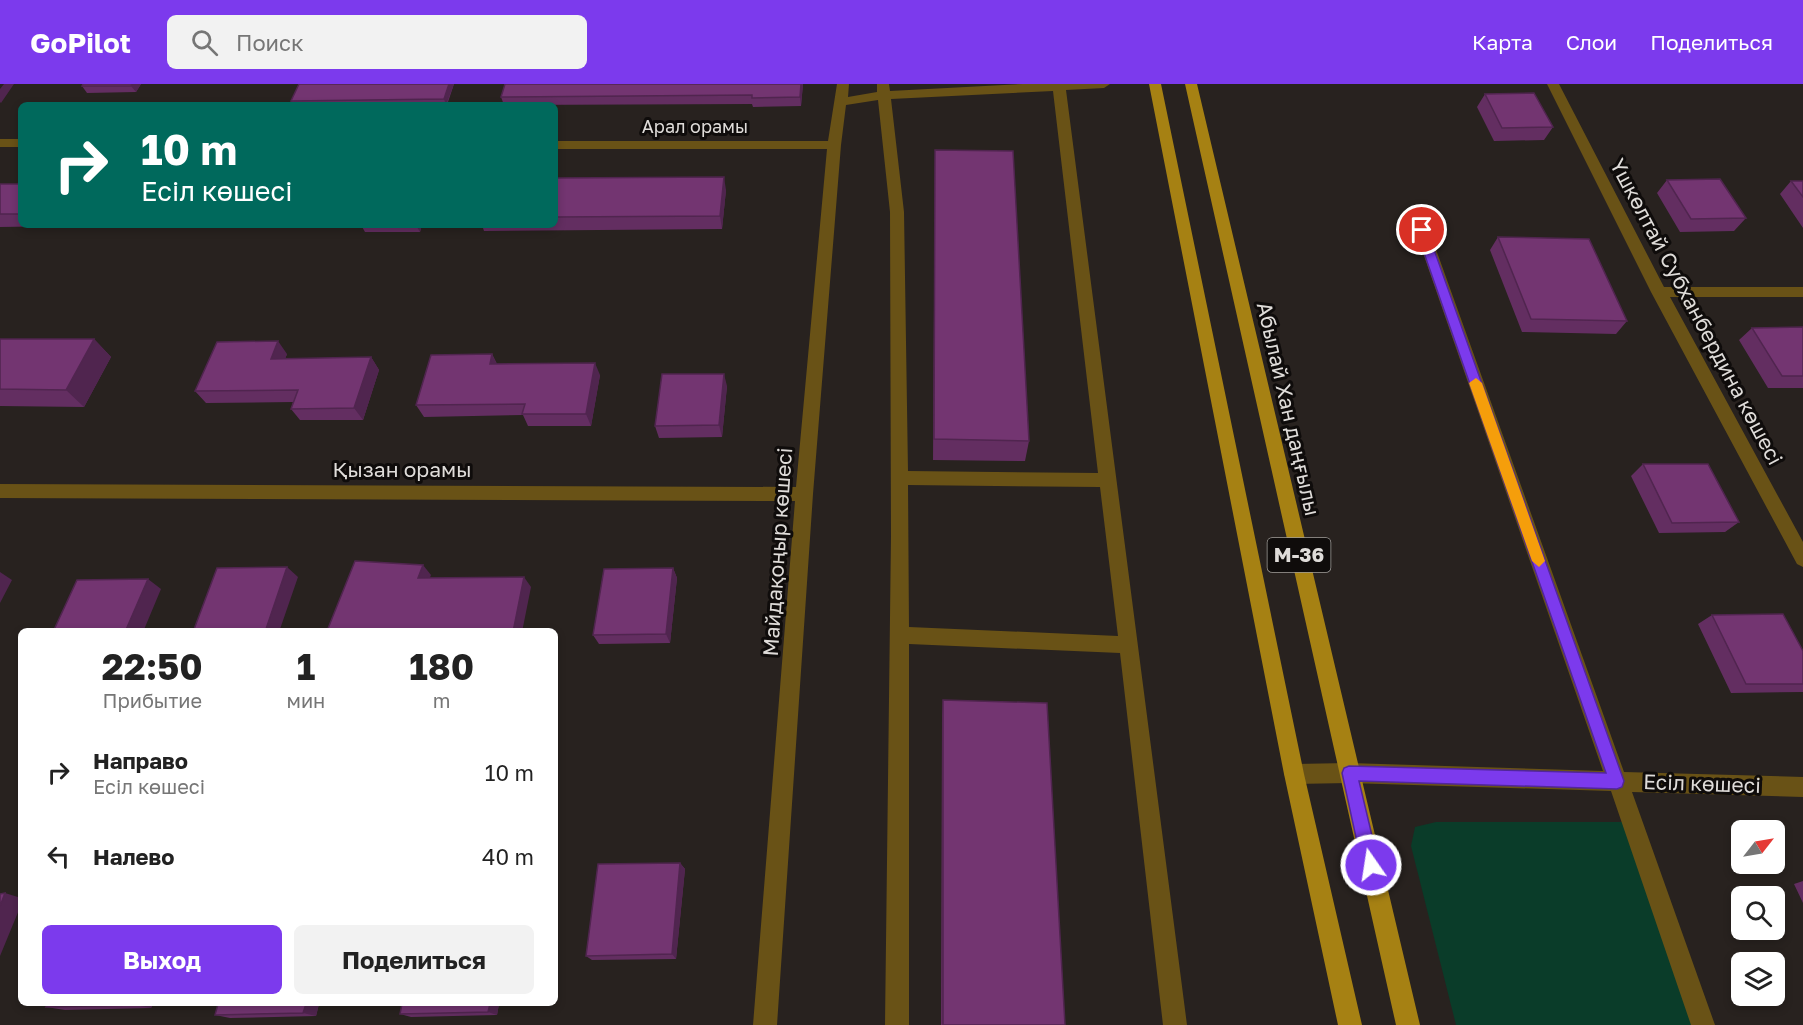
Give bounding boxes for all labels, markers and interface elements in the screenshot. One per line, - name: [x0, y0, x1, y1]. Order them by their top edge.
- search box: [167, 15, 587, 69]
- text: GoPilot: [30, 26, 131, 59]
- icon: search: [188, 26, 221, 59]
- text: Поиск: [236, 29, 304, 56]
- text: Карта: [1472, 29, 1533, 55]
- text: Слои: [1566, 29, 1617, 55]
- text: Поделиться: [1650, 29, 1773, 55]
- street label: Арал орамы: [642, 115, 748, 137]
- text: 10 m: [141, 124, 237, 174]
- icon: right: [42, 126, 120, 204]
- street label: Үшкөлтай Субханбердина көшесі: [1605, 154, 1789, 469]
- text: Есіл көшесі: [141, 175, 292, 207]
- pin: [1396, 204, 1447, 255]
- icon: arrive: [1405, 213, 1438, 246]
- street label: Абылай Хан даңғылы: [1252, 299, 1326, 518]
- street label: Майдақоңыр көшесі: [757, 447, 797, 657]
- street label: Қызан орамы: [332, 456, 472, 482]
- road number: M-36: [1268, 538, 1330, 572]
- text: 22:50: [102, 645, 203, 688]
- text: 1: [297, 645, 315, 688]
- text: 180: [409, 645, 474, 688]
- text: Прибытие: [102, 688, 202, 712]
- text: мин: [287, 688, 325, 712]
- text: m: [433, 688, 451, 712]
- text: Направо: [93, 747, 188, 774]
- icon: right: [42, 756, 75, 789]
- text: 10 m: [485, 759, 534, 786]
- street label: Есіл көшесі: [1643, 768, 1761, 798]
- text: Есіл көшесі: [93, 774, 205, 798]
- north arrow: [1731, 820, 1785, 874]
- map controls: [1731, 820, 1785, 1006]
- position arrow: [1339, 833, 1403, 897]
- icon: left: [42, 840, 75, 873]
- text: Налево: [93, 843, 175, 870]
- text: 40 m: [482, 843, 534, 870]
- button: search: [1731, 886, 1785, 940]
- button: Выход: [42, 925, 282, 994]
- button: Поделиться: [294, 925, 534, 994]
- button: layers: [1731, 952, 1785, 1006]

